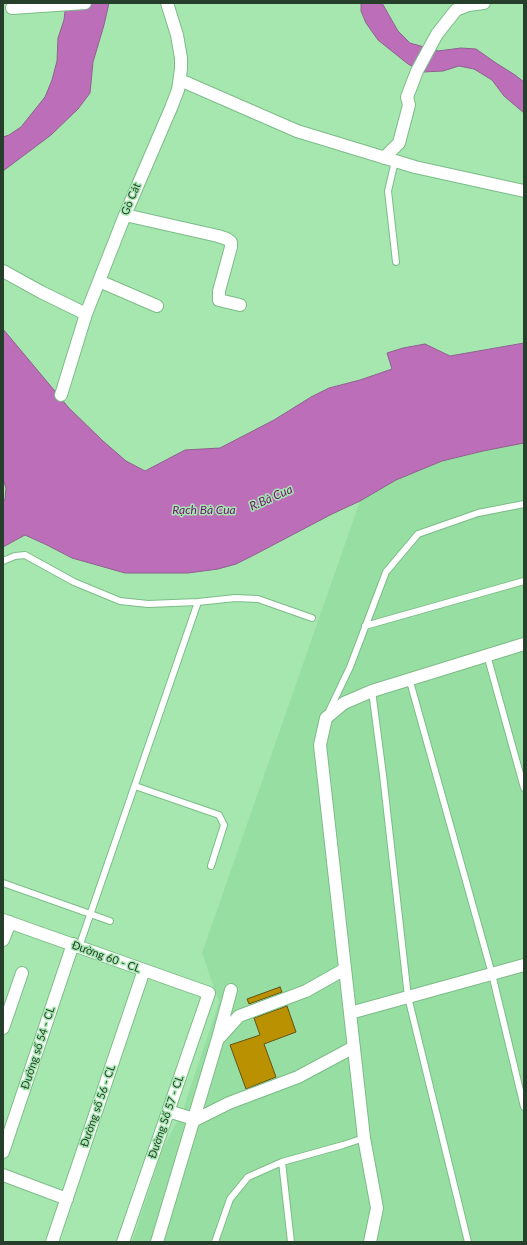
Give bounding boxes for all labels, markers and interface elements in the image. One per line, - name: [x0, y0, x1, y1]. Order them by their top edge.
- street label: Gò Cát: [118, 181, 144, 217]
- water label: R.Bà Cua: [247, 482, 295, 514]
- water label: Rạch Bà Cua: [172, 503, 236, 517]
- street label: Đường 60 - CL: [70, 938, 142, 976]
- street label: Đường số 54 - CL: [18, 1005, 58, 1091]
- street label: Đường số 56 - CL: [78, 1063, 118, 1149]
- street label: Đường Số 57 - CL: [146, 1074, 186, 1160]

